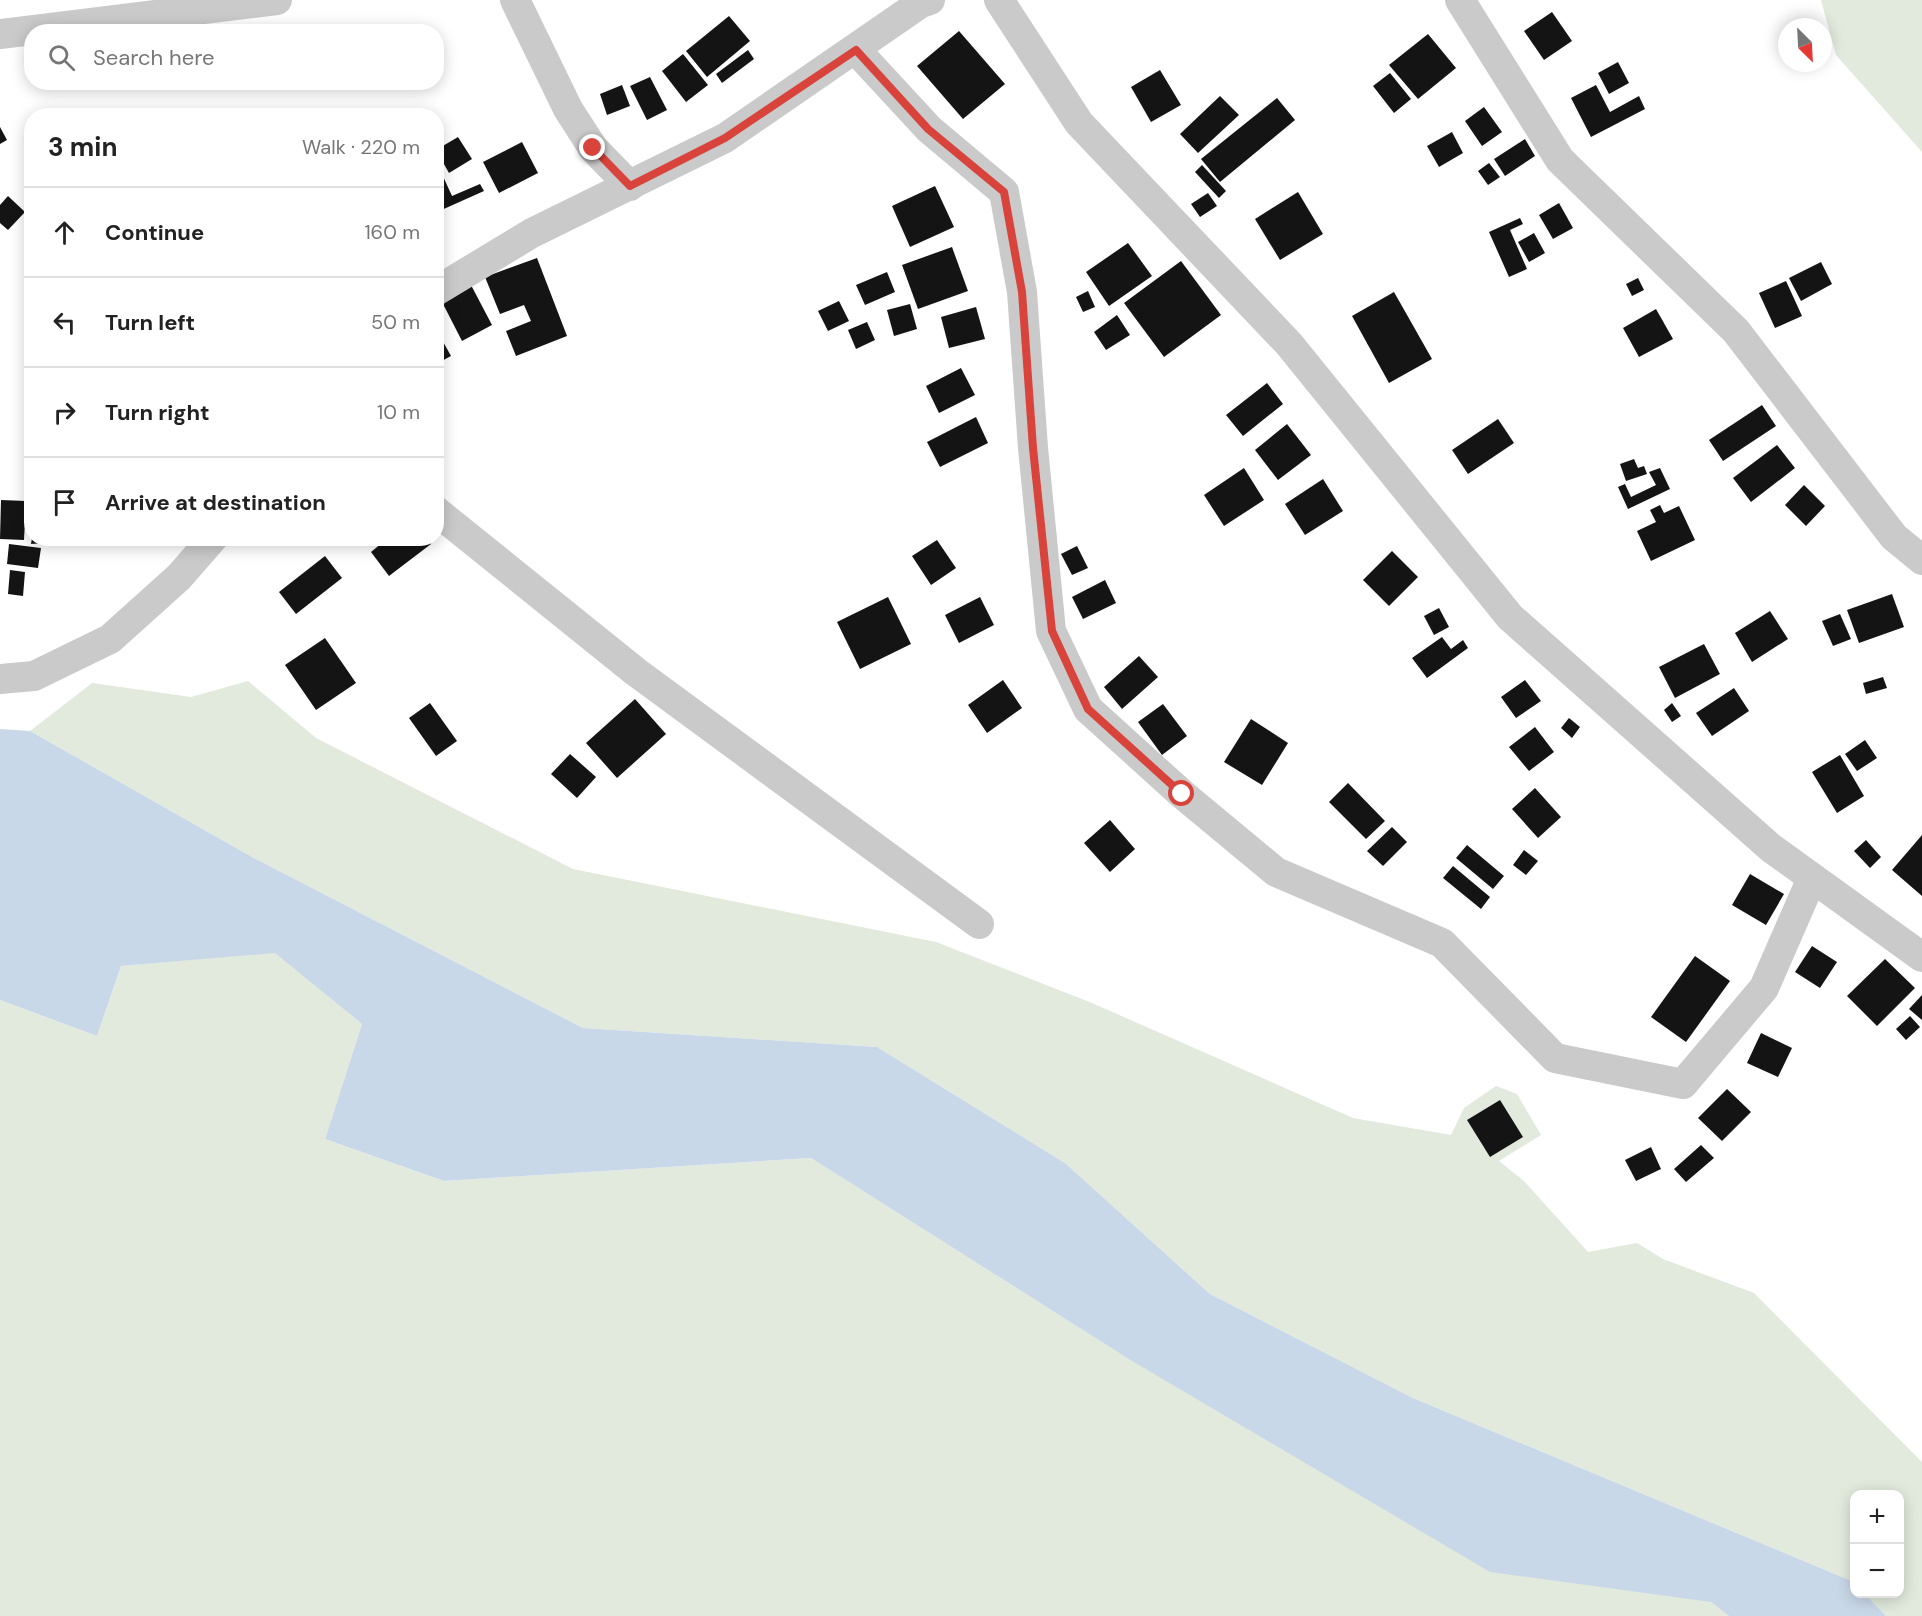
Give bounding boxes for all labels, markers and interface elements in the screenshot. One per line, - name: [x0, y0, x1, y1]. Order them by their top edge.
- north arrow: [1778, 18, 1832, 72]
- search box: [24, 24, 444, 90]
- icon: search: [45, 41, 78, 74]
- text: Search here: [93, 43, 214, 72]
- text: 3 min: [48, 130, 117, 164]
- text: Walk · 220 m: [302, 134, 420, 160]
- route end: [579, 134, 605, 160]
- icon: ahead: [48, 216, 81, 249]
- text: Continue: [105, 218, 204, 247]
- text: 160 m: [364, 219, 420, 245]
- icon: left: [48, 306, 81, 339]
- text: Turn left: [105, 308, 195, 337]
- text: 50 m: [371, 309, 420, 335]
- icon: right: [48, 396, 81, 429]
- text: Turn right: [105, 398, 210, 427]
- text: 10 m: [377, 399, 420, 425]
- icon: arrive: [48, 486, 81, 519]
- text: Arrive at destination: [105, 488, 326, 517]
- route start: [1168, 780, 1194, 806]
- map controls: [1850, 1490, 1904, 1598]
- button: +: [1850, 1490, 1904, 1544]
- button: −: [1850, 1544, 1904, 1598]

